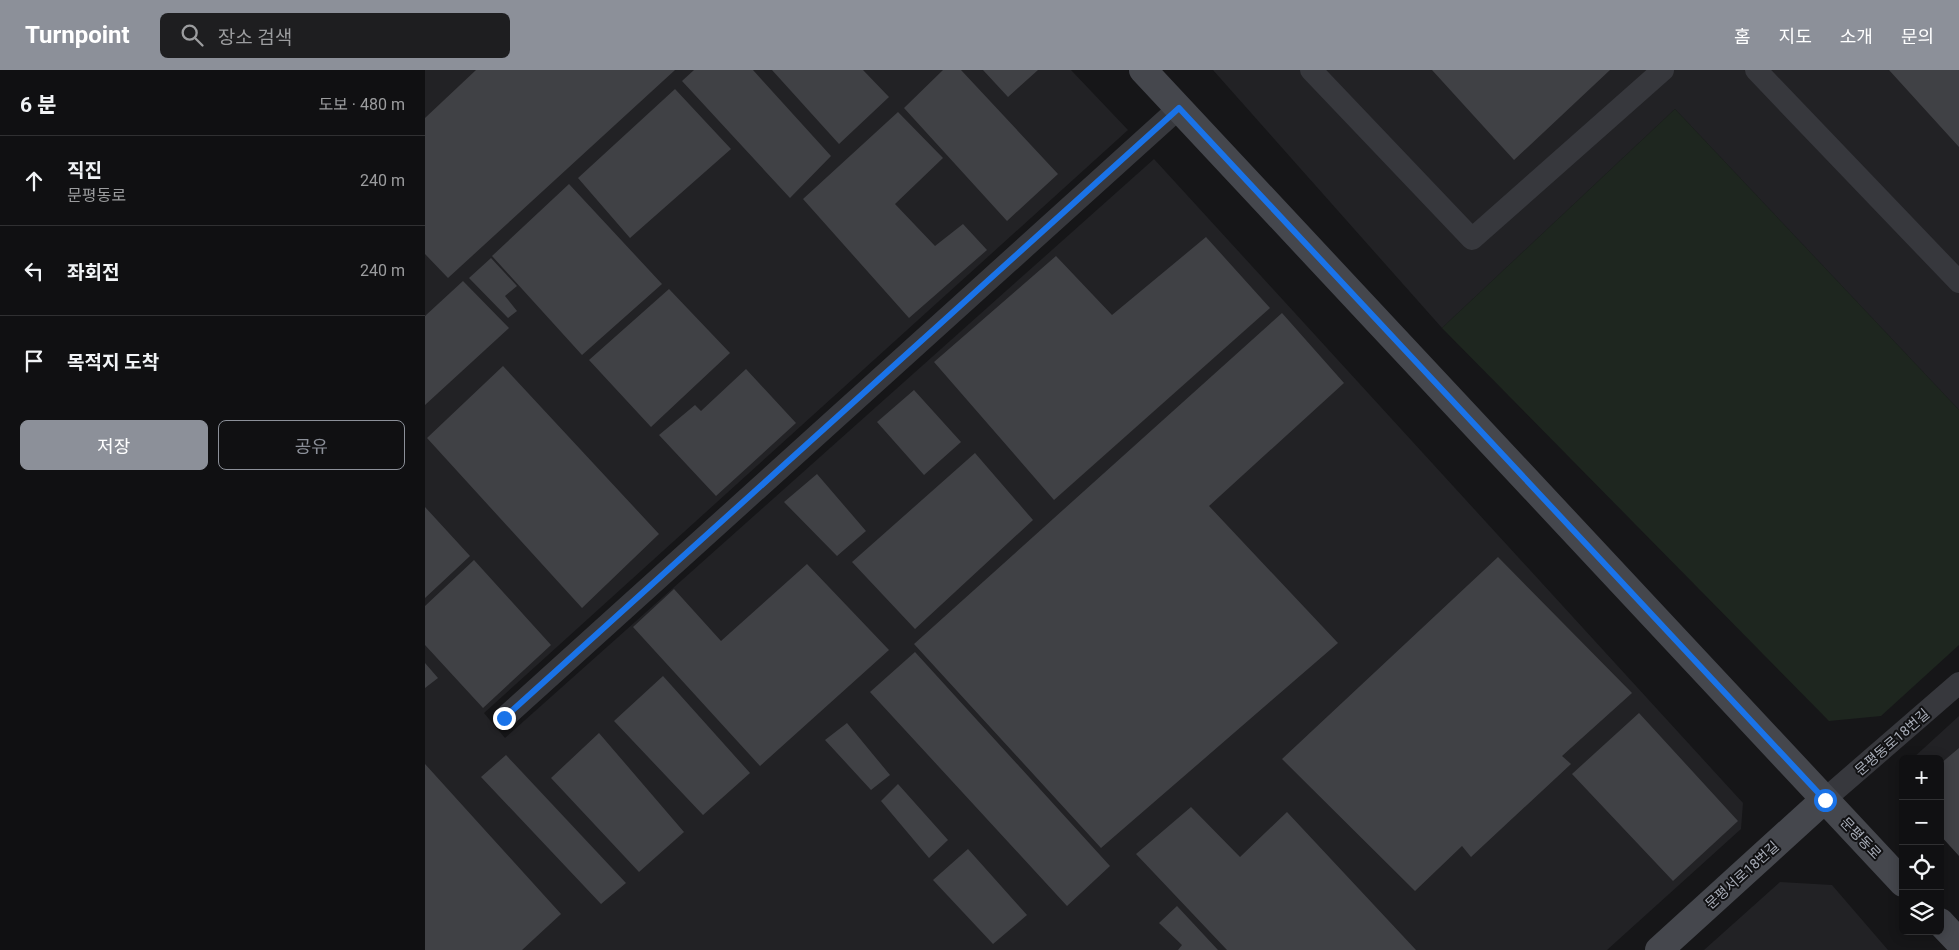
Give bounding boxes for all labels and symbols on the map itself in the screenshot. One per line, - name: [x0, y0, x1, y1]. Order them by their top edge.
- street label: 문평동로18번길: [1852, 705, 1932, 779]
- route end: [493, 707, 516, 730]
- route start: [1814, 789, 1837, 812]
- street label: 문평동로: [1837, 814, 1885, 862]
- street label: 문평서로18번길: [1702, 838, 1782, 912]

